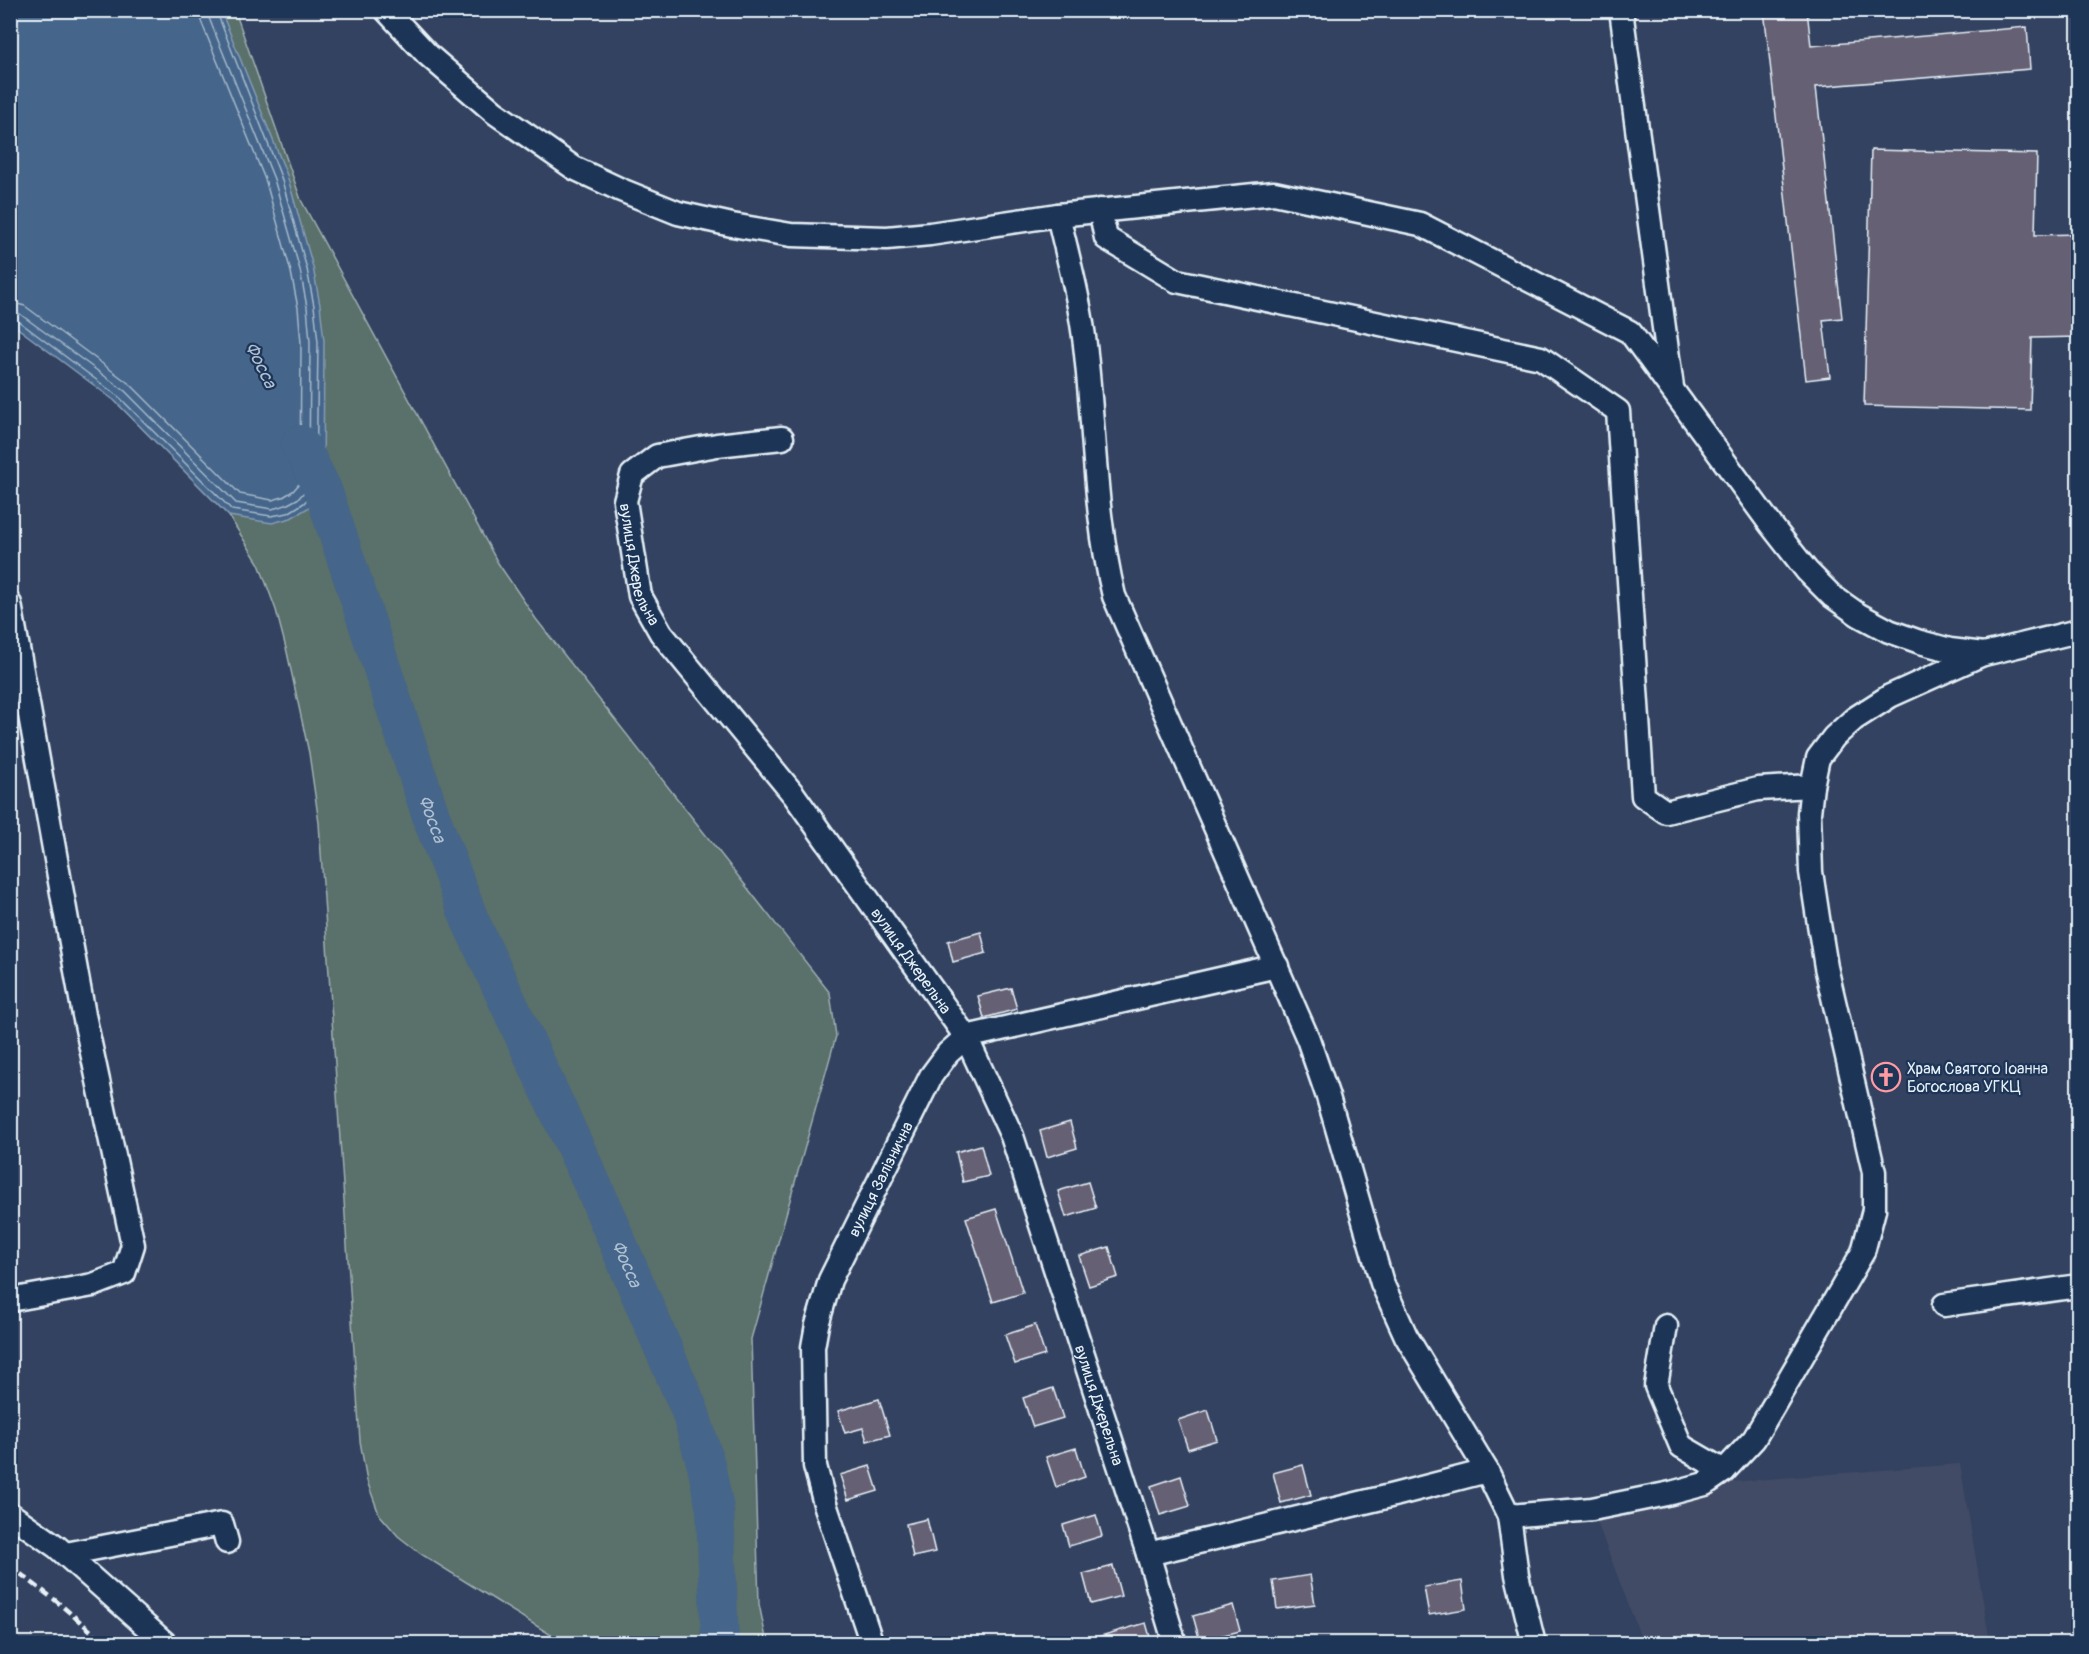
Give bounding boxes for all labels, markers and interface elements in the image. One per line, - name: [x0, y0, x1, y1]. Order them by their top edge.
- water label: Фосса: [240, 338, 282, 393]
- street label: вулиця Джерельна: [615, 502, 664, 629]
- water label: Фосса: [413, 793, 451, 847]
- street label: вулиця Джерельна: [866, 904, 955, 1018]
- place label: Храм Святого Іоанна Богослова УГКЦ: [1907, 1059, 2048, 1097]
- church icon: Храм Святого Іоанна Богослова УГКЦ: [1870, 1061, 1902, 1093]
- street label: вулиця Залізнична: [844, 1118, 918, 1240]
- water label: Фосса: [606, 1237, 647, 1292]
- street label: вулиця Джерельна: [1070, 1342, 1128, 1468]

